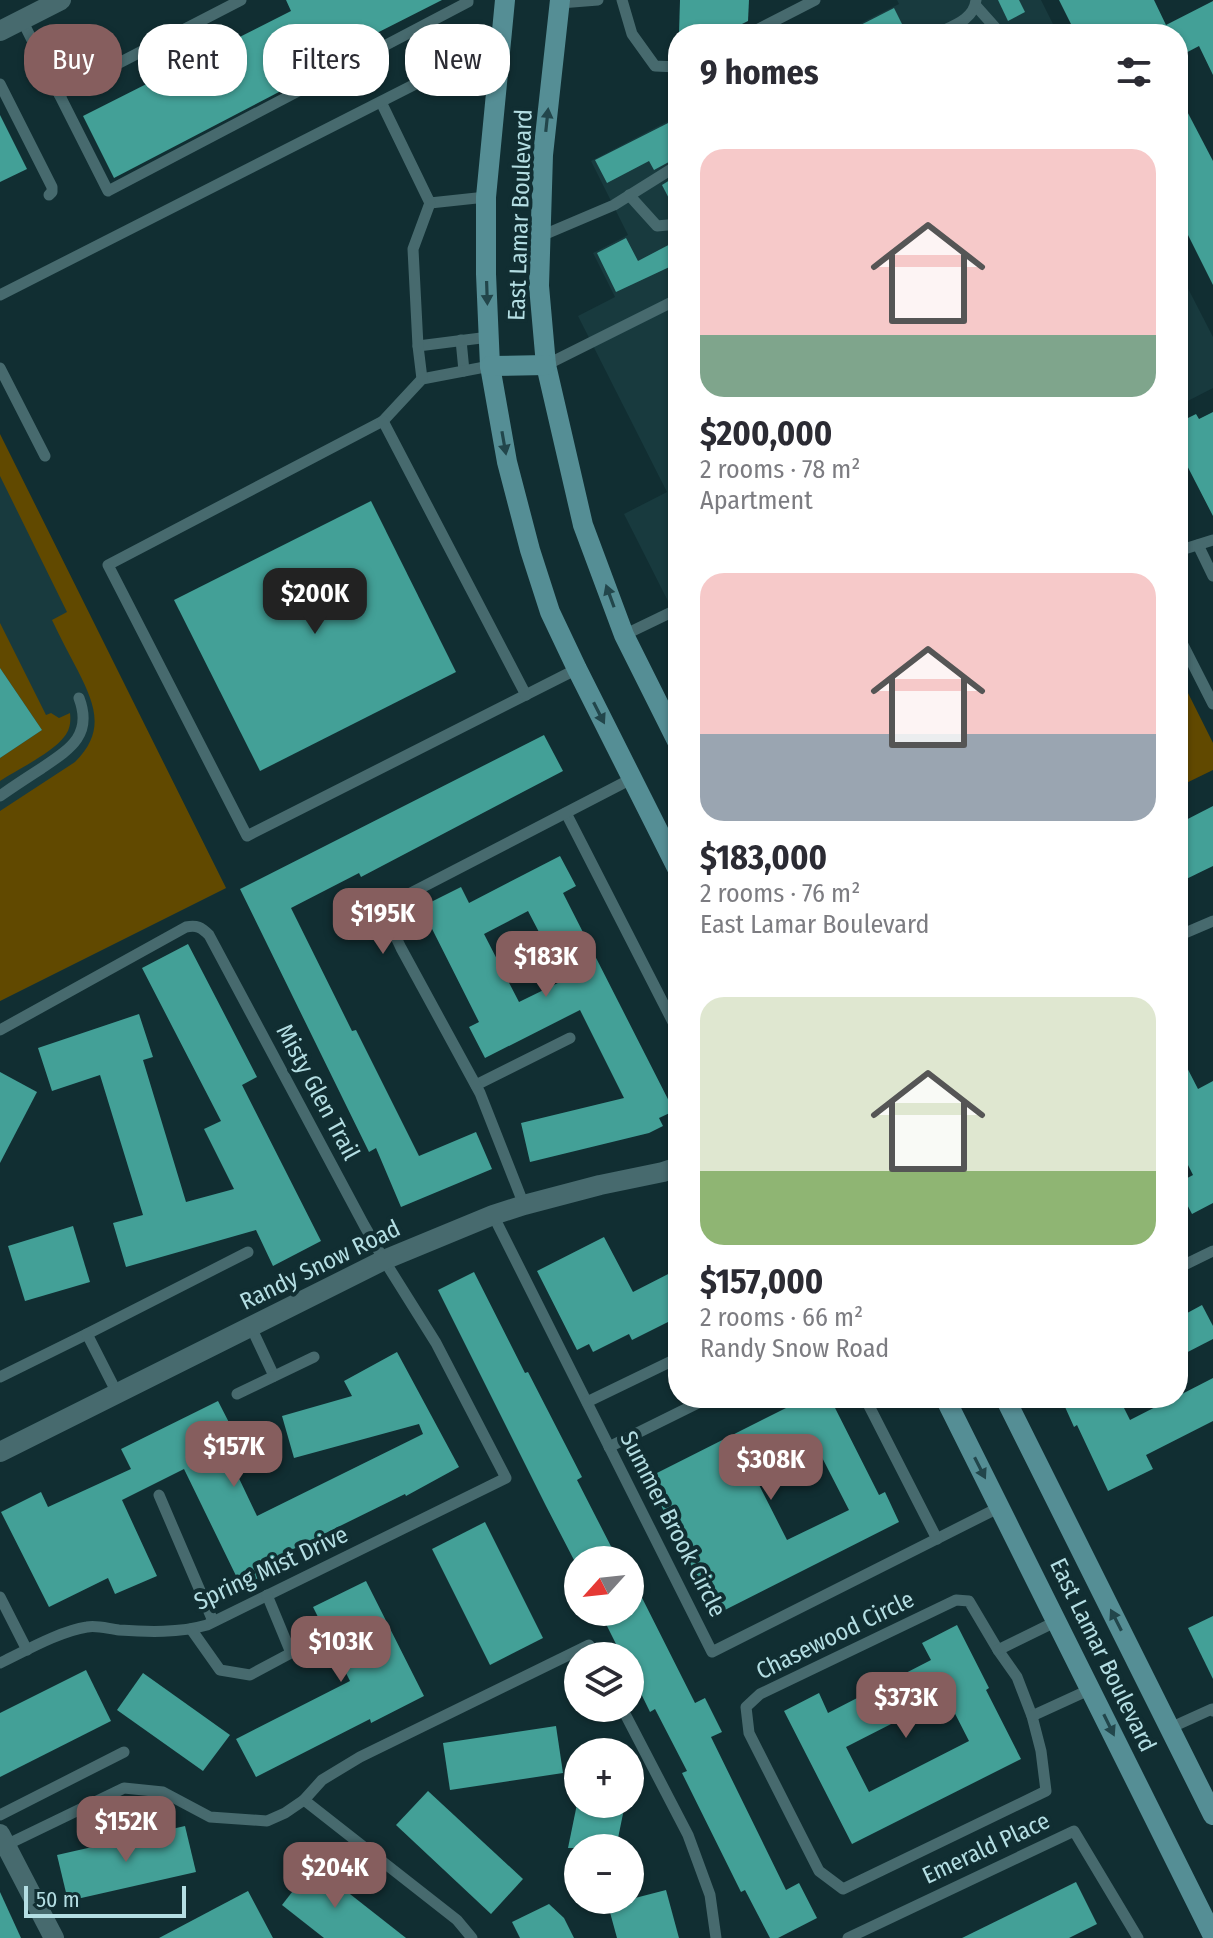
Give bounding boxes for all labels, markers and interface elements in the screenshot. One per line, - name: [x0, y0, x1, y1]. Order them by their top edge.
- chip: Buy: [24, 24, 122, 96]
- chip: Rent: [138, 24, 247, 96]
- chip: Filters: [263, 24, 389, 96]
- chip: New: [405, 24, 510, 96]
- icon: filters: [1112, 50, 1156, 94]
- text: 9 homes: [700, 52, 819, 93]
- one-way arrow: [540, 107, 553, 132]
- street label: East Lamar Boulevard: [502, 109, 538, 321]
- icon: home: [856, 201, 1000, 345]
- one-way arrow: [481, 281, 494, 306]
- text: $200,000: [700, 413, 832, 454]
- one-way arrow: [498, 430, 510, 455]
- text: 2 rooms · 78 m²: [700, 454, 861, 485]
- text: Apartment: [700, 485, 813, 516]
- pin: $200K: [259, 568, 371, 636]
- text: $200K: [281, 578, 349, 609]
- one-way arrow: [603, 584, 615, 608]
- icon: home: [856, 625, 1000, 769]
- one-way arrow: [593, 701, 606, 724]
- text: $183,000: [700, 837, 827, 878]
- text: 2 rooms · 76 m²: [700, 878, 860, 909]
- pin: $195K: [327, 888, 439, 956]
- text: $195K: [351, 898, 415, 929]
- text: East Lamar Boulevard: [700, 909, 929, 940]
- pin: $183K: [490, 931, 602, 999]
- text: $183K: [514, 941, 578, 972]
- street label: Misty Glen Trail: [270, 1019, 366, 1165]
- icon: home: [856, 1049, 1000, 1193]
- street label: Randy Snow Road: [235, 1214, 405, 1316]
- text: $157,000: [700, 1261, 823, 1302]
- text: 2 rooms · 66 m²: [700, 1302, 863, 1333]
- text: Randy Snow Road: [700, 1333, 889, 1364]
- pin: $157K: [178, 1421, 290, 1489]
- street label: Summer Brook Circle: [614, 1427, 732, 1621]
- text: $157K: [203, 1431, 265, 1462]
- pin: $308K: [715, 1434, 827, 1502]
- text: $308K: [737, 1444, 805, 1475]
- one-way arrow: [973, 1456, 986, 1479]
- street label: Spring Mist Drive: [190, 1520, 352, 1616]
- north arrow: [564, 1546, 644, 1626]
- map controls: [564, 1546, 644, 1914]
- street label: East Lamar Boulevard: [1044, 1554, 1162, 1756]
- street label: Chasewood Circle: [752, 1585, 918, 1685]
- one-way arrow: [1109, 1608, 1122, 1631]
- pin: $103K: [285, 1616, 397, 1684]
- text: $103K: [309, 1626, 373, 1657]
- button: layers: [564, 1642, 644, 1722]
- pin: $373K: [850, 1672, 962, 1740]
- text: $373K: [874, 1682, 938, 1713]
- one-way arrow: [1102, 1714, 1115, 1737]
- button: +: [564, 1738, 644, 1818]
- pin: $152K: [70, 1796, 182, 1864]
- text: $152K: [95, 1806, 157, 1837]
- street label: Emerald Place: [918, 1806, 1054, 1890]
- button: −: [564, 1834, 644, 1914]
- pin: $204K: [279, 1842, 391, 1910]
- text: $204K: [301, 1852, 369, 1883]
- scale bar: [24, 1882, 186, 1918]
- text: 50 m: [36, 1886, 80, 1913]

